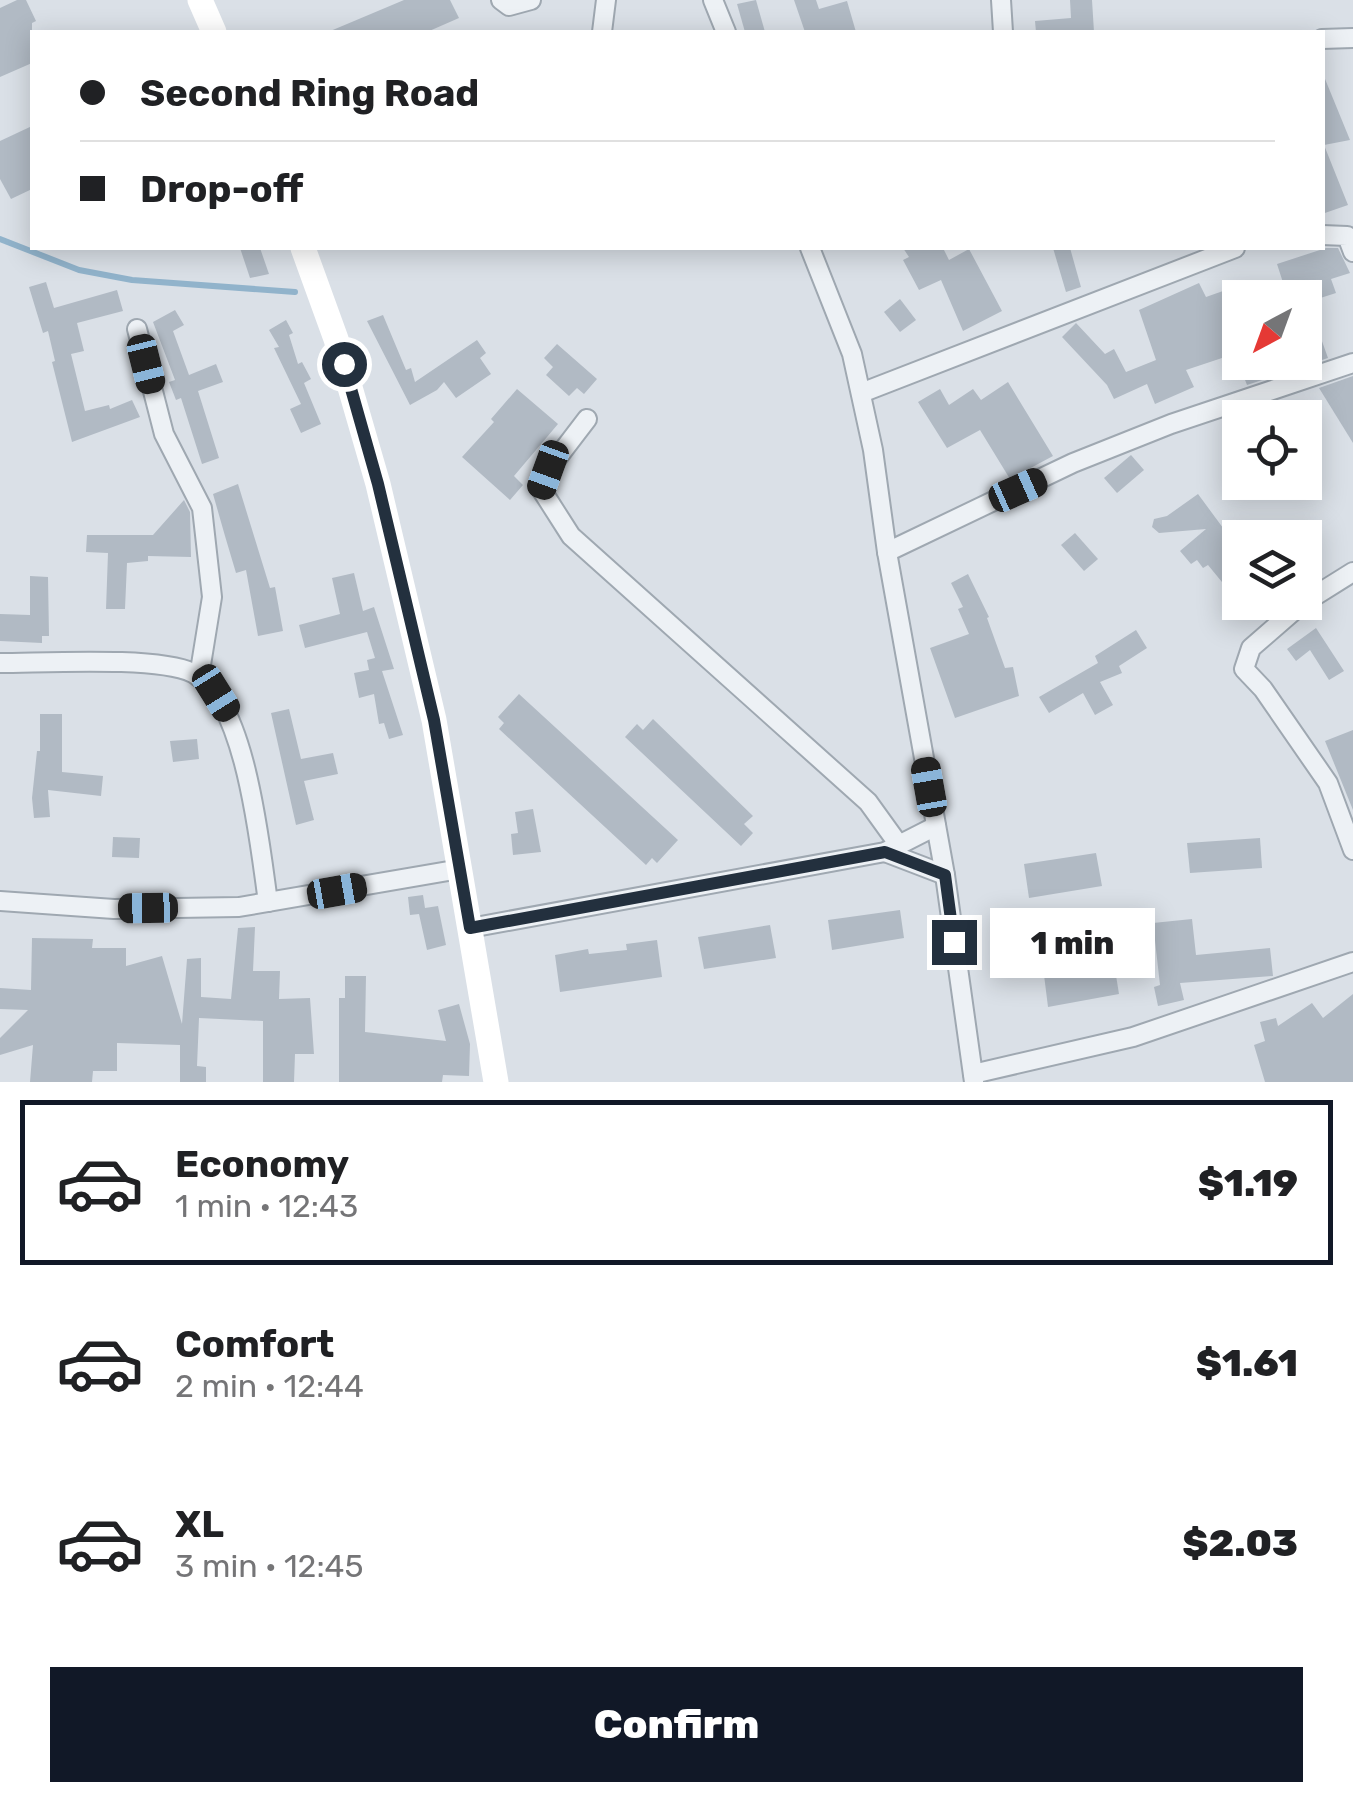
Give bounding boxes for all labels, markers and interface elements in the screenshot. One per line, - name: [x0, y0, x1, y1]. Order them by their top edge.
- text: Second Ring Road: [140, 70, 479, 116]
- text: Drop-off: [140, 166, 303, 212]
- north arrow: [1222, 280, 1322, 380]
- map controls: [1222, 280, 1322, 620]
- car: [124, 331, 168, 397]
- route start: [322, 342, 367, 387]
- button: locate: [1222, 400, 1322, 500]
- car: [524, 437, 572, 503]
- car: [984, 464, 1052, 516]
- button: layers: [1222, 520, 1322, 620]
- car: [187, 660, 245, 726]
- car: [909, 755, 949, 819]
- car: [305, 871, 369, 911]
- car: [118, 892, 178, 924]
- callout: 1 min: [989, 907, 1154, 977]
- route end: [932, 920, 977, 965]
- text: 1 min: [1031, 924, 1114, 962]
- icon: car: [55, 1138, 145, 1228]
- text: Economy: [175, 1141, 349, 1187]
- text: $1.19: [1198, 1160, 1298, 1206]
- text: 1 min · 12:43: [175, 1187, 358, 1225]
- icon: car: [55, 1318, 145, 1408]
- text: Comfort: [175, 1321, 334, 1367]
- text: $1.61: [1196, 1340, 1298, 1386]
- text: 2 min · 12:44: [175, 1367, 364, 1405]
- icon: car: [55, 1498, 145, 1588]
- text: XL: [175, 1501, 224, 1547]
- text: $2.03: [1182, 1520, 1298, 1566]
- text: 3 min · 12:45: [175, 1547, 363, 1585]
- button: Confirm: [50, 1667, 1303, 1782]

